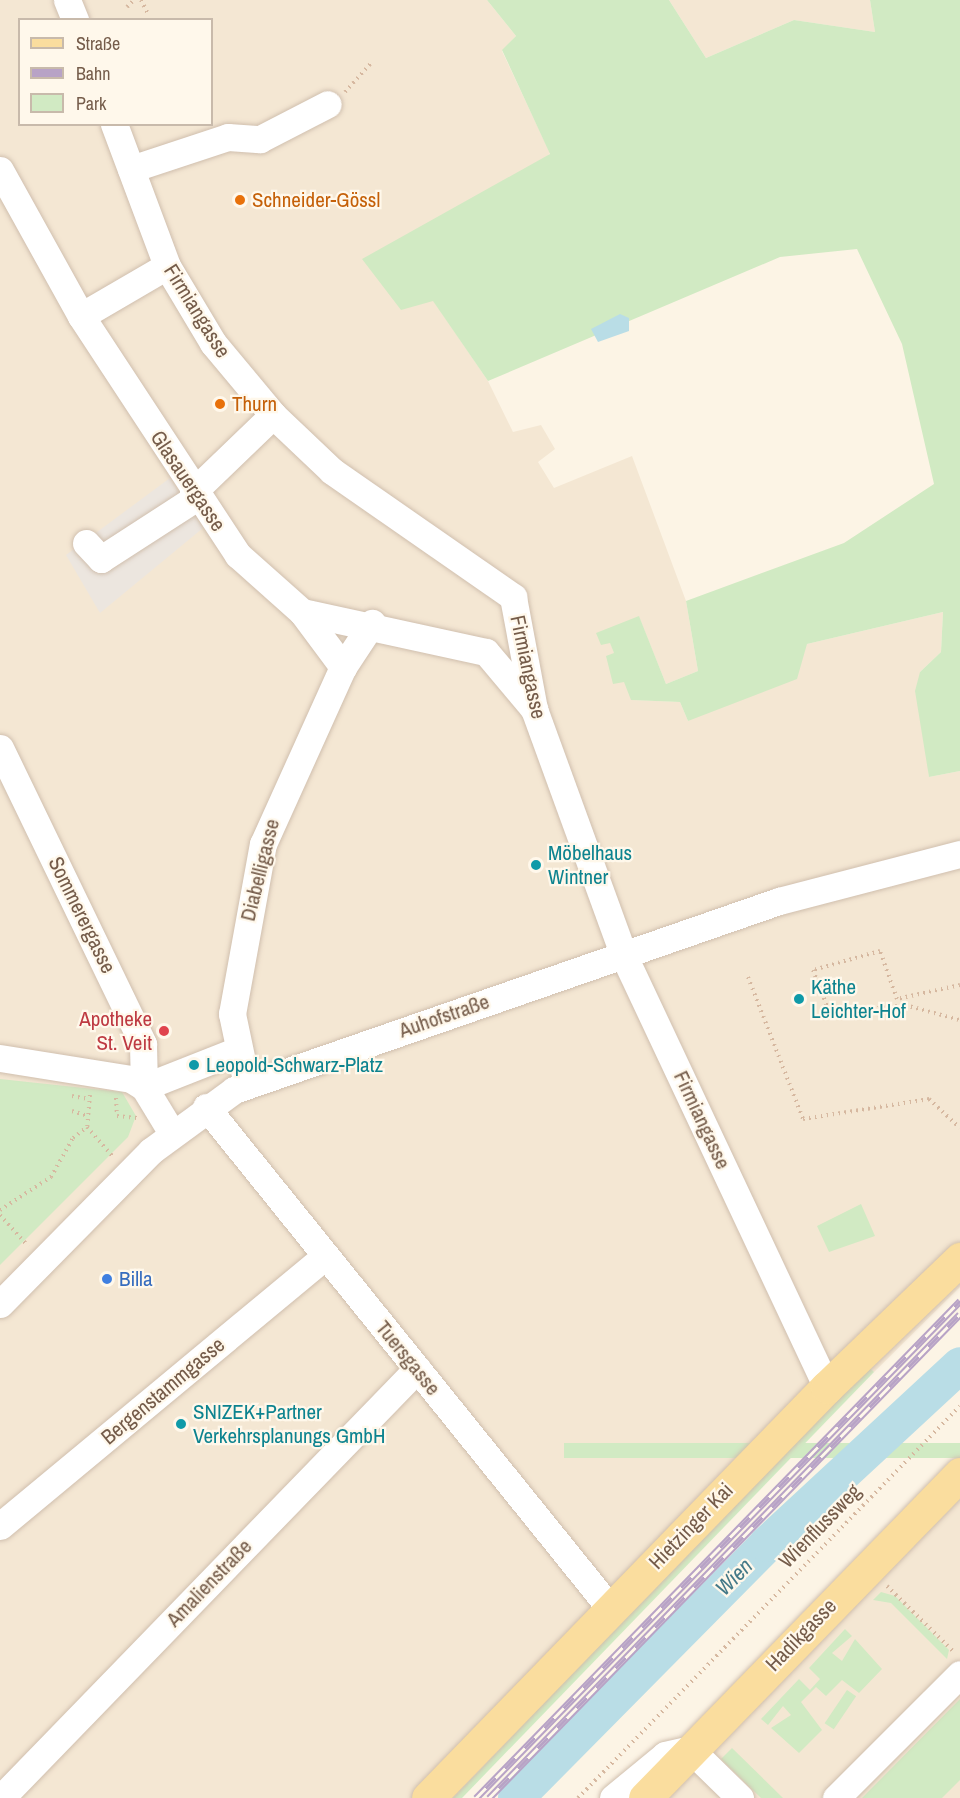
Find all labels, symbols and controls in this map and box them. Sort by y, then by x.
legend [18,18,213,126]
text: Straße [76,31,120,56]
text: Bahn [76,61,110,86]
text: Park [76,91,106,116]
place label: Schneider-Gössl [252,187,380,213]
marker: Schneider-Gössl [233,193,247,207]
street label: Firmiangasse [158,260,236,362]
place label: Thurn [232,391,277,417]
marker: Thurn [213,397,227,411]
street label: Glasauergasse [145,426,231,536]
street label: Firmiangasse [505,613,551,721]
street label: Diabelligasse [235,816,285,924]
place label: Möbelhaus Wintner [548,840,632,890]
street label: Sommerergasse [43,853,121,977]
marker: Möbelhaus Wintner [529,858,543,872]
place label: Käthe Leichter-Hof [811,974,906,1024]
street label: Auhofstraße [396,989,492,1043]
marker: Käthe Leichter-Hof [792,992,806,1006]
place label: Apotheke St. Veit [79,1006,152,1056]
marker: Apotheke St. Veit [157,1024,171,1038]
place label: Leopold-Schwarz-Platz [206,1052,383,1078]
marker: Leopold-Schwarz-Platz [187,1058,201,1072]
street label: Firmiangasse [668,1067,736,1173]
place label: Billa [119,1266,152,1292]
marker: Billa [100,1272,114,1286]
street label: Tuersgasse [370,1316,446,1400]
street label: Bergenstammgasse [96,1332,230,1450]
place label: SNIZEK+Partner Verkehrsplanungs GmbH [193,1399,385,1449]
marker: SNIZEK+Partner Verkehrsplanungs GmbH [174,1417,188,1431]
street label: Hietzinger Kai [644,1478,738,1574]
street label: Wienflussweg [774,1479,866,1573]
street label: Amalienstraße [161,1534,257,1632]
water label: Wien [710,1553,758,1601]
street label: Hadikgasse [760,1594,842,1676]

